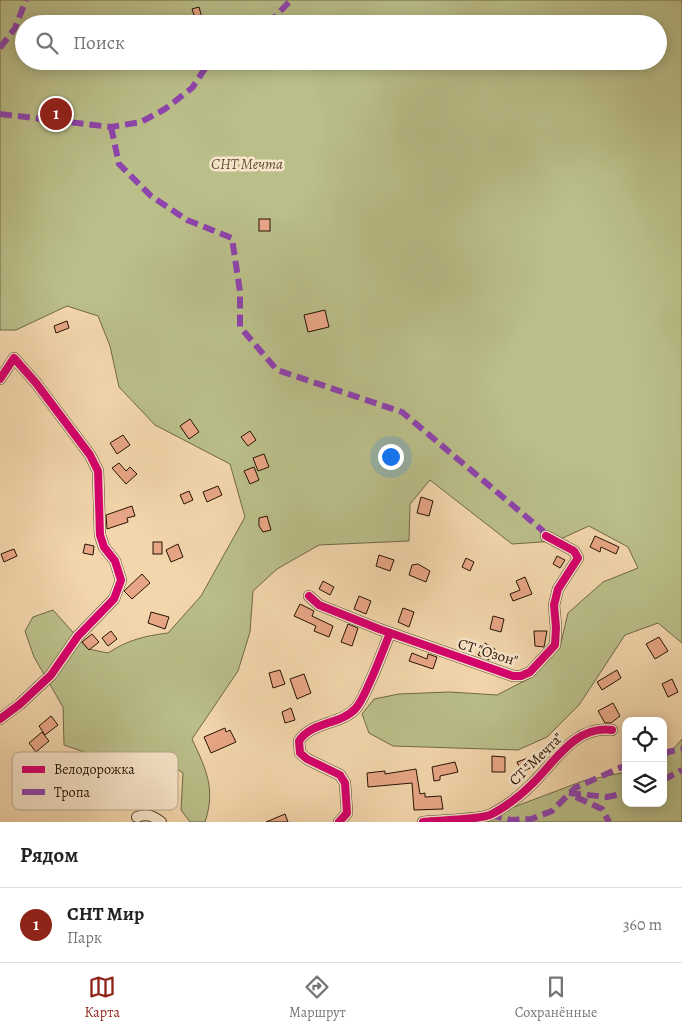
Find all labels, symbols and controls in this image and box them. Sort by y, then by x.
search box [15,15,667,70]
icon: search [33,29,61,57]
text: Поиск [73,30,125,56]
pin: 1 [40,95,72,133]
park label: СНТ Мечта [211,154,283,174]
your location [378,444,404,470]
street label: СТ "Озон" [456,633,520,671]
map controls [622,717,667,807]
button: locate [622,717,667,762]
street label: СТ "Мечта" [505,728,567,790]
legend [12,752,178,810]
text: Велодорожка [54,760,135,779]
button: layers [622,762,667,807]
text: Тропа [54,783,91,802]
text: Рядом [20,841,78,869]
text: СНТ Мир [67,901,144,927]
text: 1 [33,914,39,936]
text: 360 m [623,914,662,936]
text: Парк [67,927,102,949]
tab: Карта [85,973,120,1022]
tab: Маршрут [289,973,346,1022]
tab: Сохранённые [515,973,597,1022]

